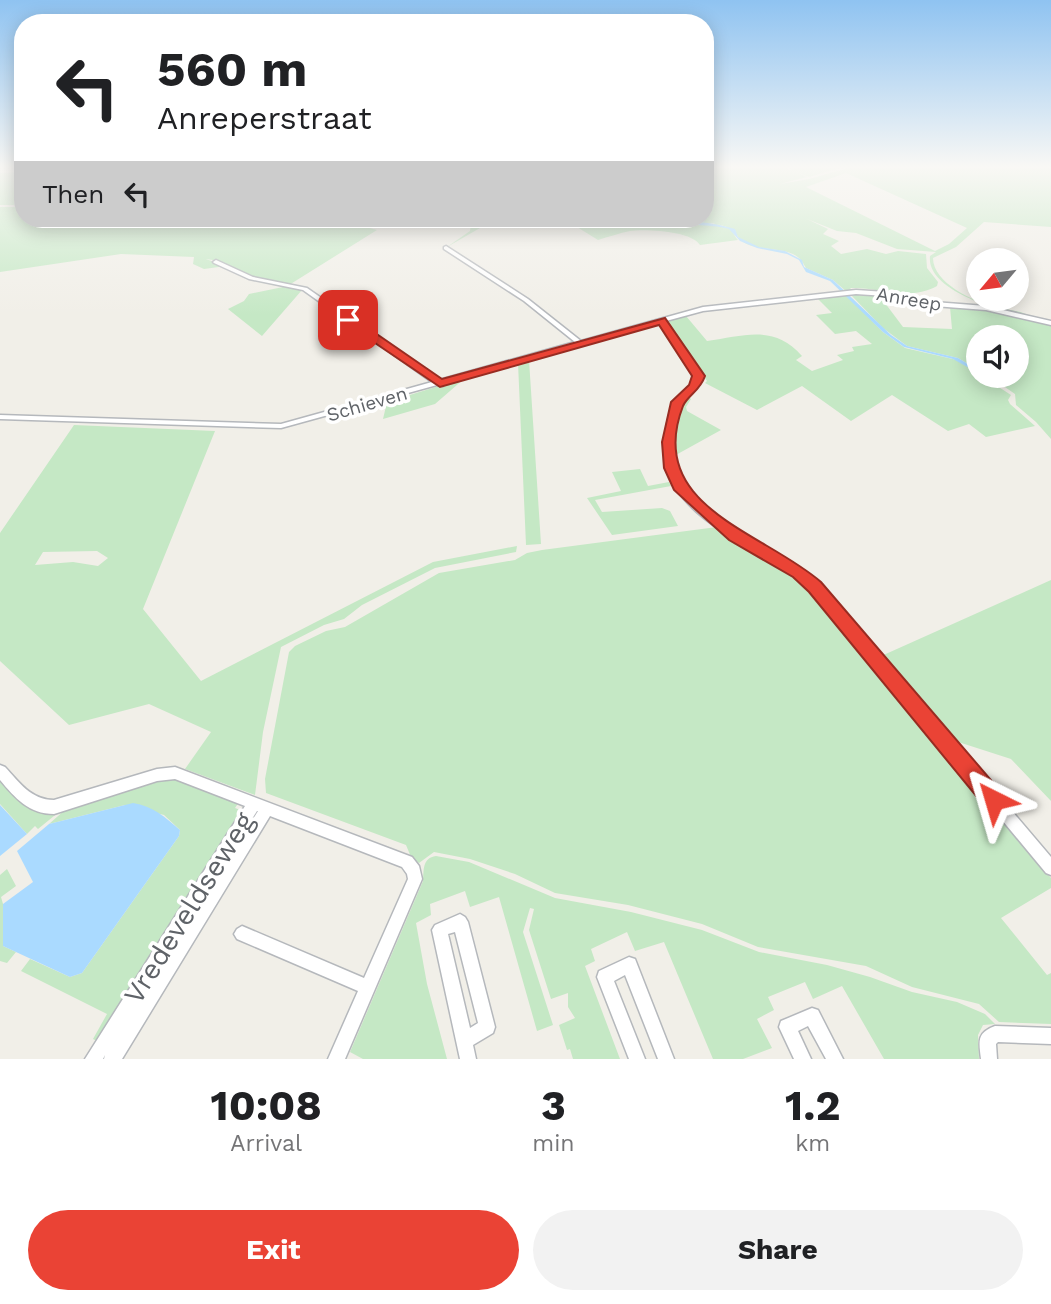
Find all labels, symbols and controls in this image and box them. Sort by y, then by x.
text: 560 m [157,40,307,98]
icon: left [42,42,133,133]
text: Anreperstraat [157,99,372,137]
icon: left [118,175,156,213]
text: Then [42,179,104,209]
north arrow [966,248,1029,312]
map controls [966,248,1029,388]
street label: Anreep [875,282,943,316]
pin [318,290,378,350]
icon: arrive [329,301,367,339]
button: sound [966,325,1029,388]
street label: Schieven [324,382,410,426]
position arrow [957,763,1031,837]
street label: Vredeveldseweg [117,806,261,1010]
text: 10:08 [211,1081,322,1130]
text: 3 [541,1081,566,1130]
text: 1.2 [785,1081,840,1130]
text: Arrival [230,1130,302,1157]
text: min [532,1130,575,1157]
text: km [795,1130,830,1157]
button: Exit [28,1210,519,1290]
button: Share [533,1210,1023,1290]

